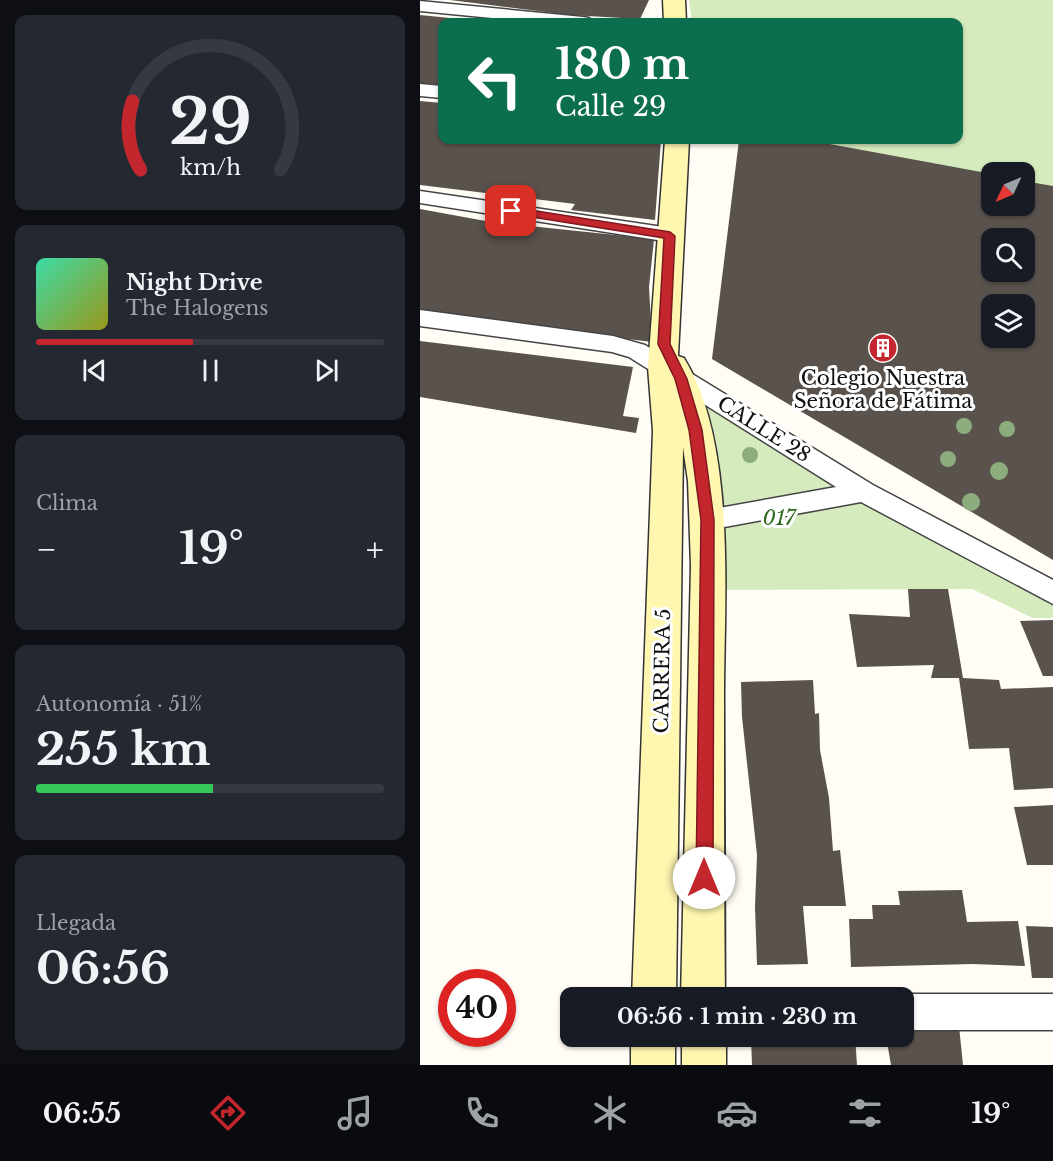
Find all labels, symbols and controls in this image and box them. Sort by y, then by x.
text: 180 m [555,38,689,90]
icon: left [456,42,534,120]
text: 29 [169,83,251,161]
text: Calle 29 [555,90,666,123]
text: km/h [180,154,241,181]
north arrow [981,162,1035,216]
map controls [981,162,1035,348]
pin [485,185,536,236]
icon: arrive [494,194,527,227]
button: search [981,228,1035,282]
text: Night Drive [126,269,263,296]
button: layers [981,294,1035,348]
text: The Halogens [126,296,268,320]
building icon: Colegio Nuestra Señora de Fátima [867,332,899,364]
icon: previous [78,354,111,387]
icon: pause [194,354,227,387]
icon: next [310,354,343,387]
place label: Colegio Nuestra Señora de Fátima [794,366,973,413]
street label: CALLE 28 [713,391,815,467]
text: Clima [36,491,98,515]
park label: 017 [762,506,797,530]
text: 19° [179,520,244,576]
text: − [36,529,57,570]
text: + [366,529,384,570]
street label: CARRERA 5 [649,608,675,734]
text: Autonomía · 51% [36,692,202,716]
text: 255 km [36,721,210,777]
position arrow [672,846,736,910]
text: Llegada [36,911,116,935]
text: 06:56 [36,940,170,996]
speed limit sign: 40 [438,969,516,1047]
text: 06:56 · 1 min · 230 m [617,1003,857,1030]
icon: directions [207,1092,249,1134]
icon: music [334,1092,376,1134]
icon: phone [461,1092,503,1134]
icon: climate [589,1092,631,1134]
icon: car [716,1092,758,1134]
icon: filters [844,1092,886,1134]
text: 06:55 [43,1097,121,1130]
text: 19° [971,1097,1010,1130]

